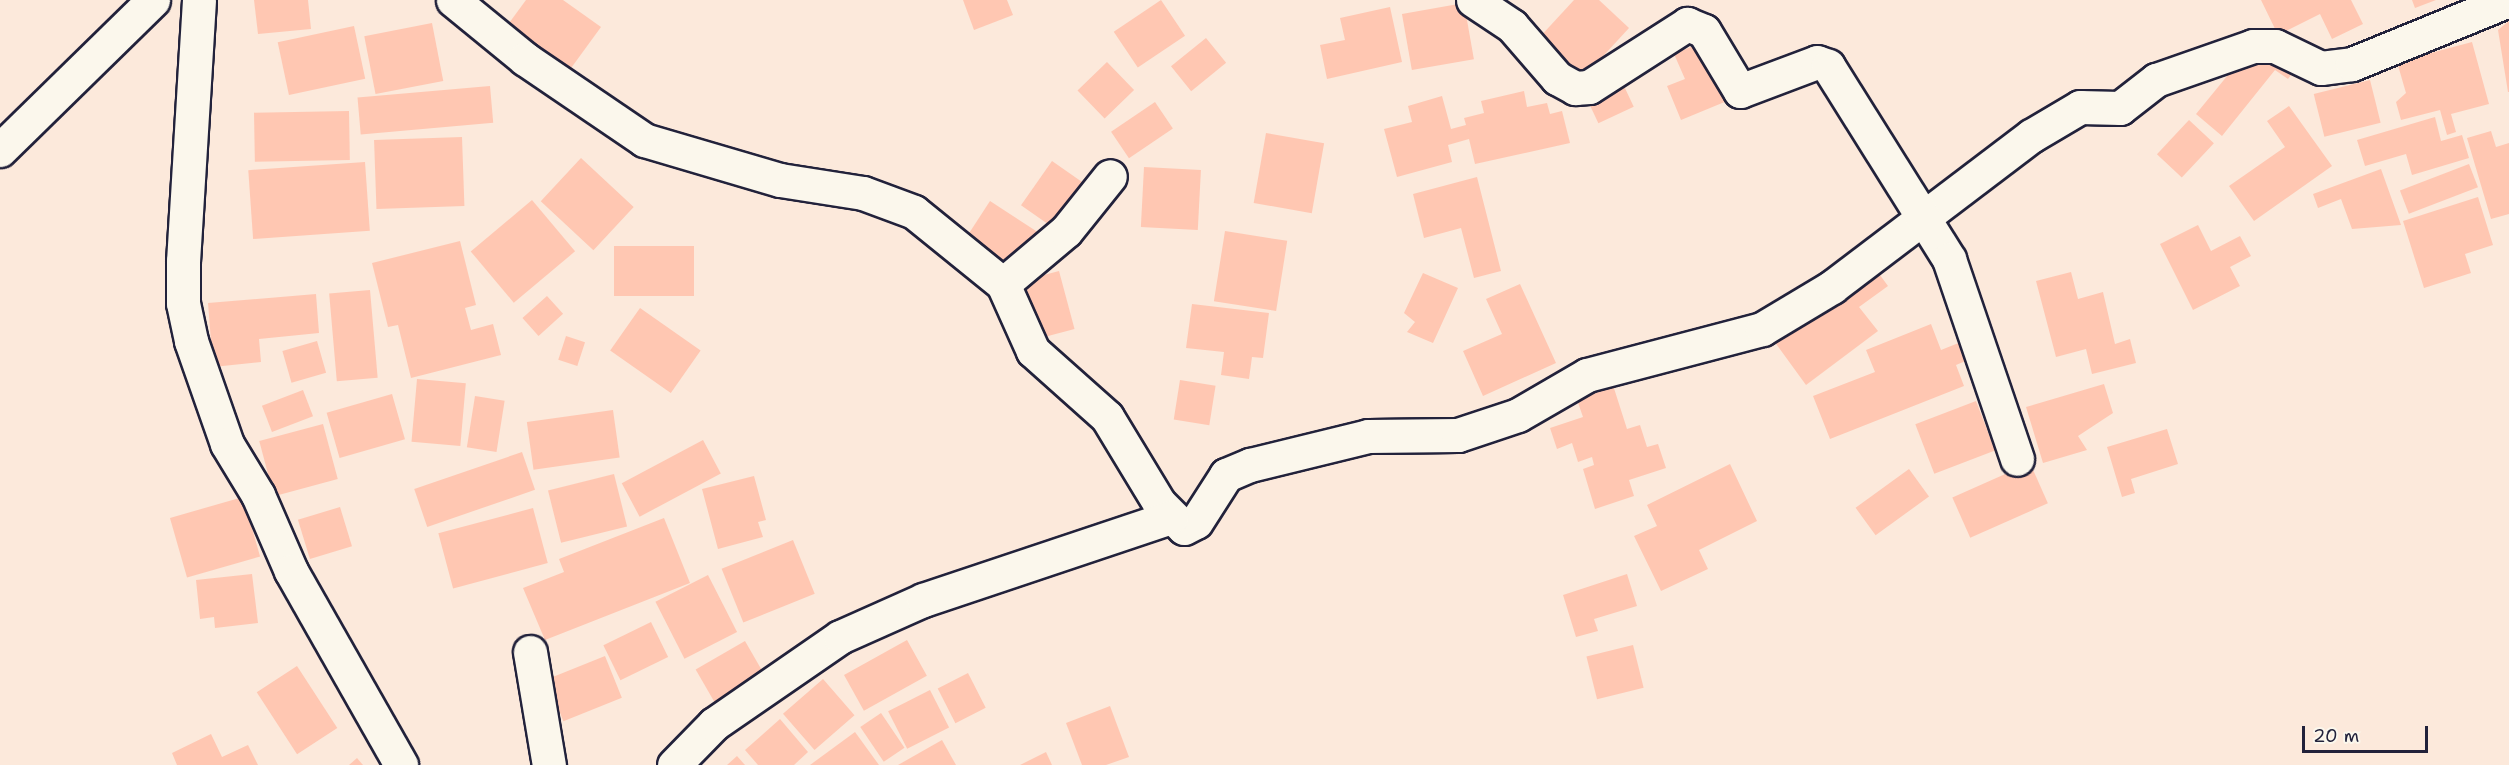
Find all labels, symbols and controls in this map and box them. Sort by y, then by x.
scale bar [2305,714,2431,752]
text: 20 m [2313,724,2359,748]

